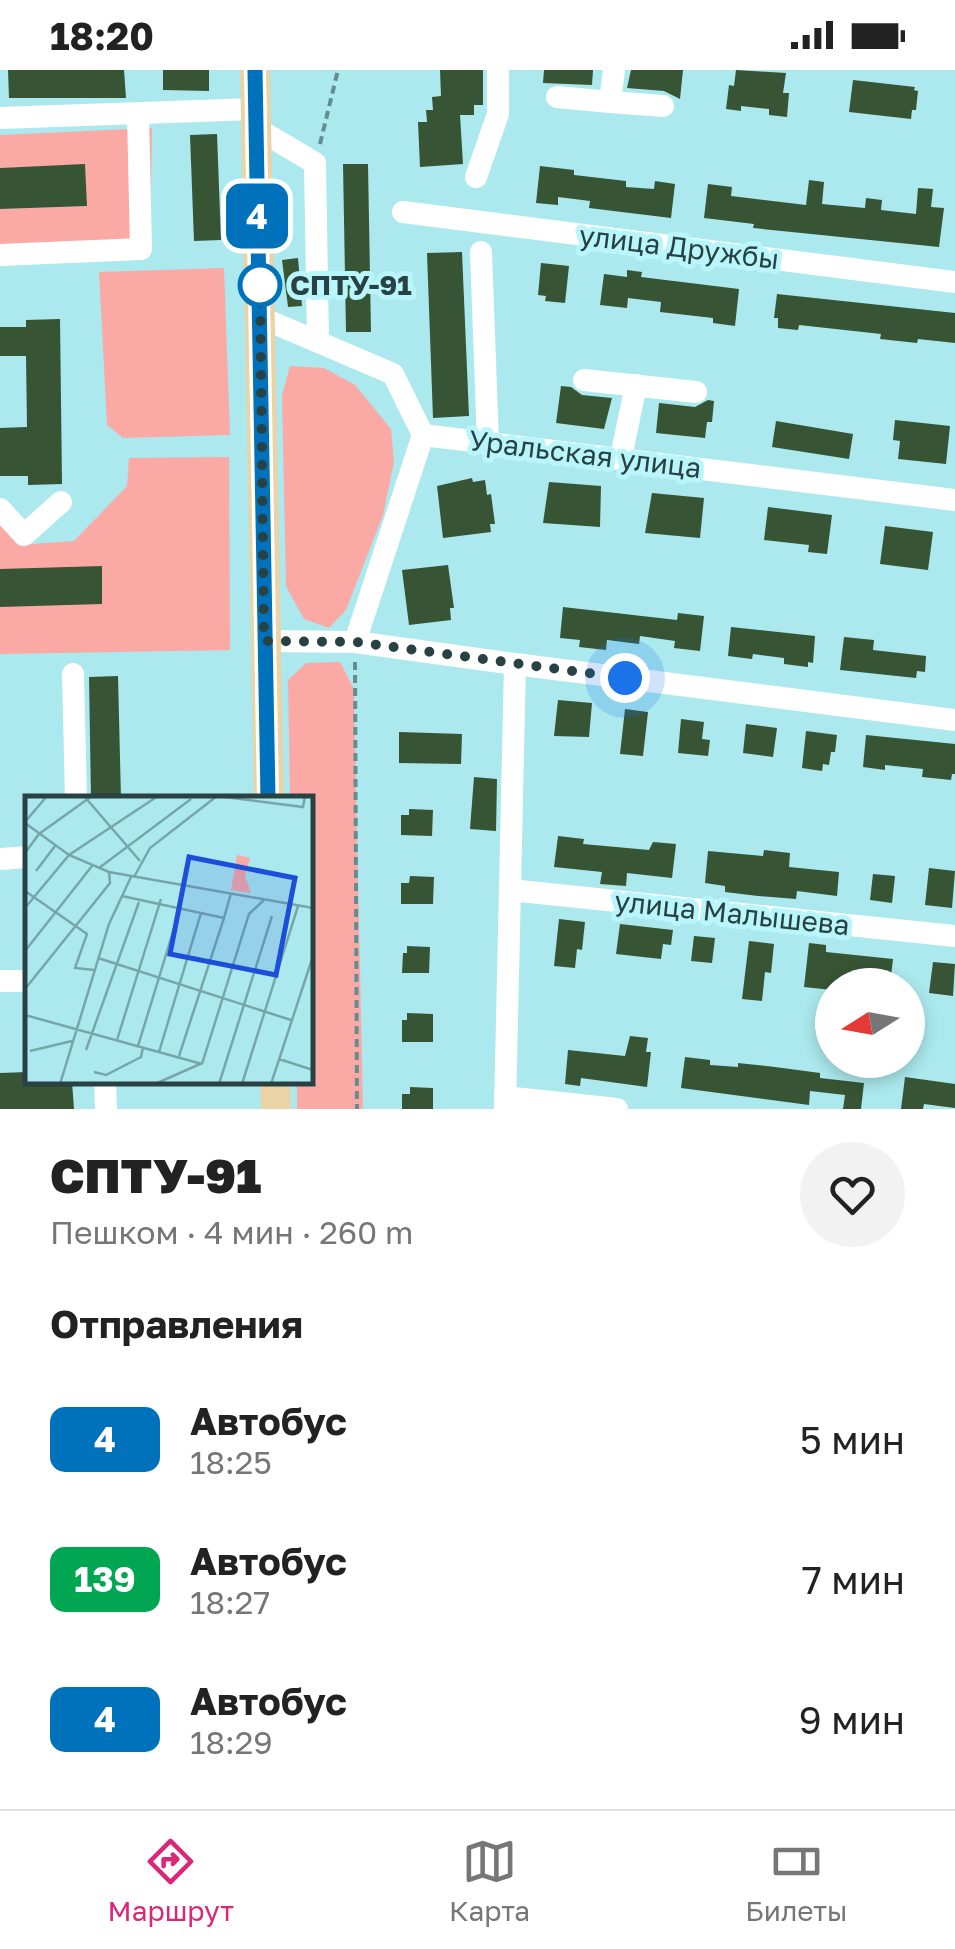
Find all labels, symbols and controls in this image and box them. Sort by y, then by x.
text: 18:20 [50,13,154,58]
line badge: 4 [224,184,290,248]
text: 4 [246,195,268,237]
street label: улица Дружбы [577,218,781,275]
marker: СПТУ-91 [239,264,281,306]
place label: СПТУ-91 [290,268,412,301]
street label: Уральская улица [467,423,703,484]
your location [600,653,650,703]
inset map [25,796,312,1084]
street label: улица Малышева [613,884,851,941]
north arrow [815,968,925,1078]
map controls [815,968,925,1078]
button: heart [800,1142,905,1247]
text: СПТУ-91 [50,1146,261,1204]
text: Пешком · 4 мин · 260 m [50,1213,413,1251]
text: Отправления [50,1301,303,1346]
text: Автобус [190,1398,347,1443]
text: 5 мин [800,1417,905,1462]
text: 4 [94,1418,116,1460]
text: 18:25 [190,1443,272,1481]
text: Автобус [190,1538,347,1583]
text: 7 мин [802,1557,905,1602]
text: 139 [74,1558,136,1600]
text: 18:27 [190,1583,270,1621]
text: Автобус [190,1678,347,1723]
text: 9 мин [799,1697,905,1742]
text: 4 [94,1698,116,1740]
text: 18:29 [190,1723,273,1761]
tab: Маршрут [108,1834,234,1927]
tab: Карта [449,1834,530,1927]
tab: Билеты [745,1834,847,1927]

